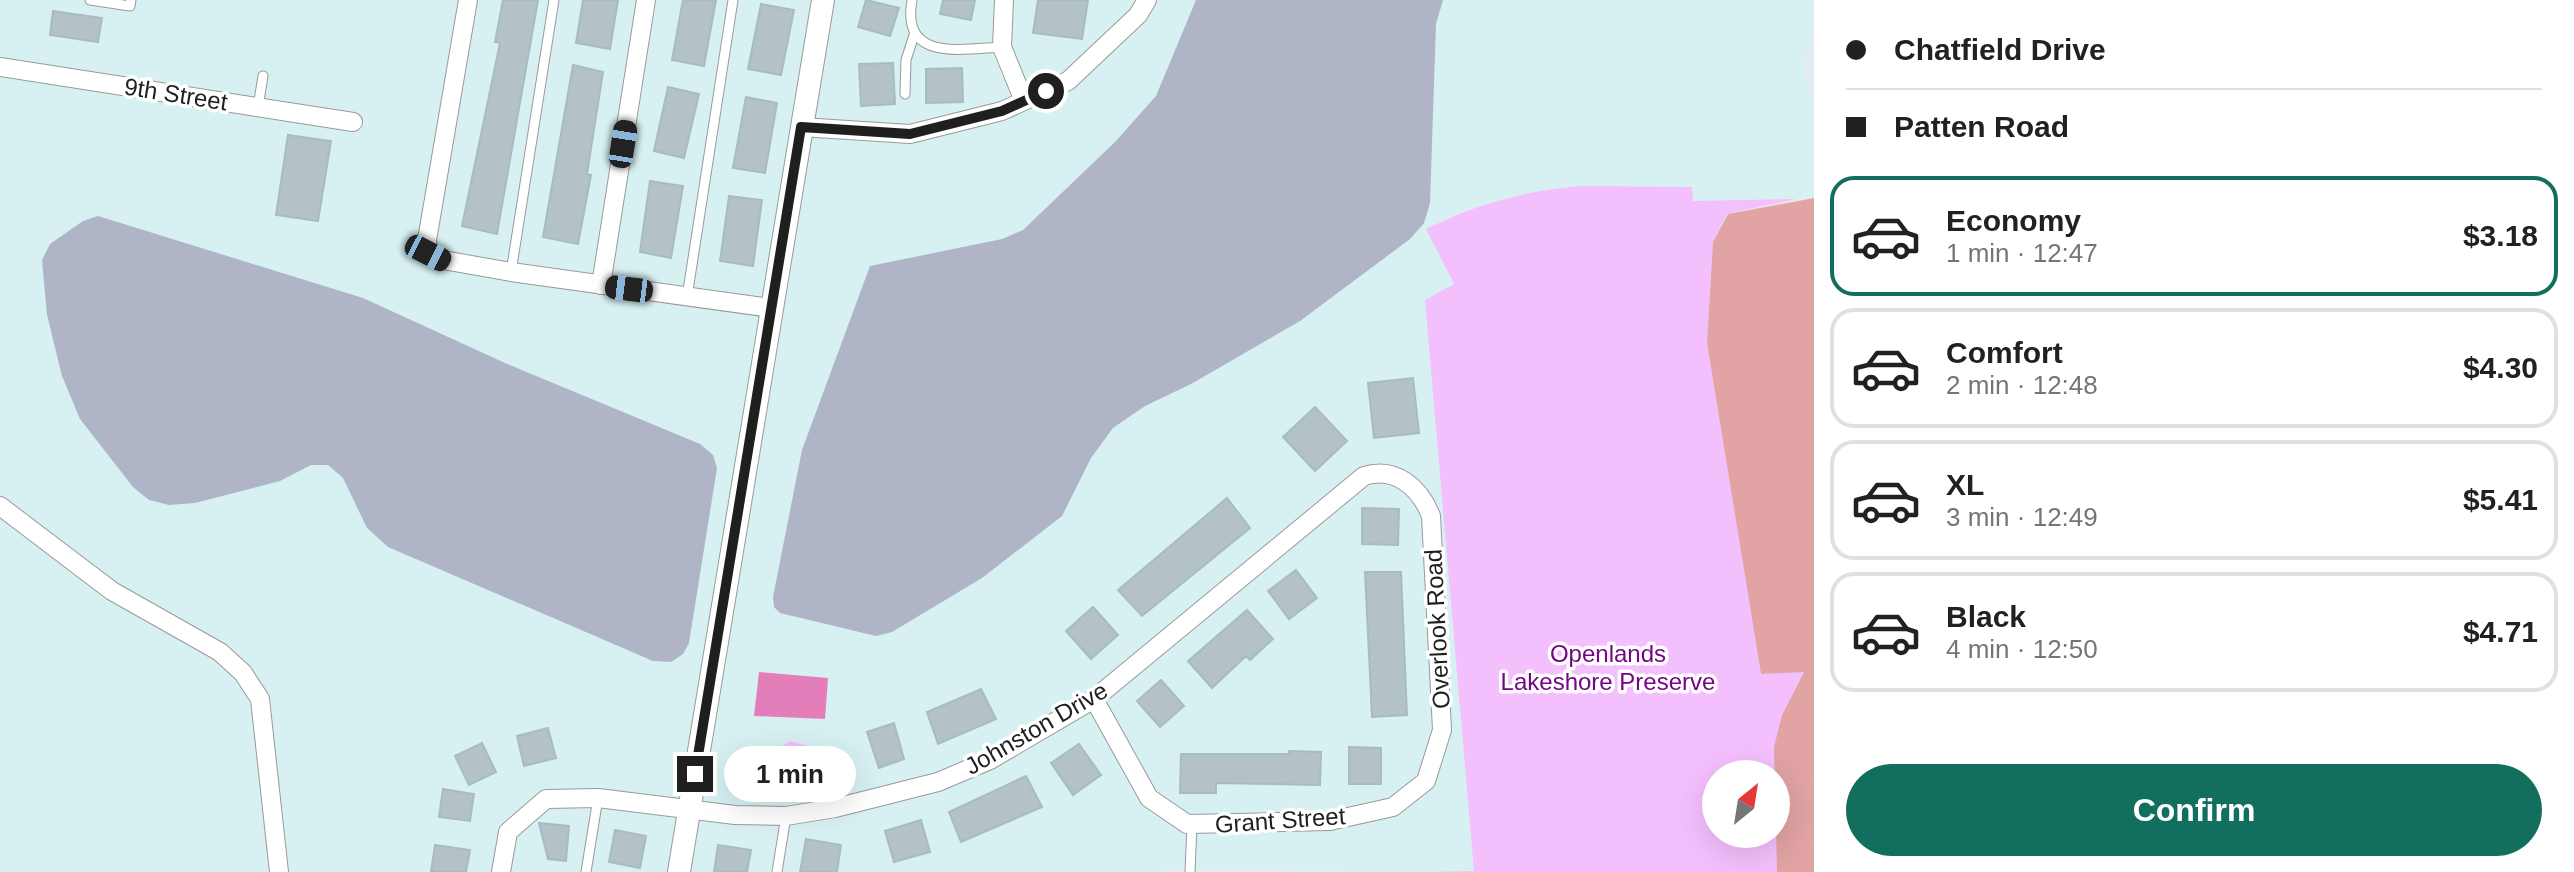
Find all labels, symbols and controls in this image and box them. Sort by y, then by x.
text: Chatfield Drive [1894,33,2106,66]
street label: 9th Street [122,73,230,116]
route start [1028,73,1064,109]
text: Patten Road [1894,110,2069,143]
car [607,118,639,170]
icon: car [1850,200,1922,272]
text: Economy [1946,204,2081,237]
text: $3.18 [2463,219,2538,252]
car [401,231,455,275]
text: 1 min · 12:47 [1946,238,2098,268]
car [604,274,654,304]
icon: car [1850,332,1922,404]
text: Comfort [1946,336,2063,369]
text: $4.30 [2463,351,2538,384]
text: 2 min · 12:48 [1946,370,2098,400]
icon: car [1850,464,1922,536]
text: XL [1946,468,1984,501]
text: $5.41 [2463,483,2538,516]
text: 3 min · 12:49 [1946,502,2098,532]
street label: Overlook Road [1419,548,1455,710]
icon: car [1850,596,1922,668]
text: Black [1946,600,2026,633]
text: $4.71 [2463,615,2538,648]
text: 4 min · 12:50 [1946,634,2098,664]
park label: Openlands Lakeshore Preserve [1501,640,1715,695]
street label: Johnston Drive [960,676,1112,780]
callout: 1 min [723,746,855,802]
route end [677,756,713,792]
text: 1 min [756,759,824,789]
north arrow [1702,760,1790,848]
map controls [1702,760,1790,848]
button: Confirm [1846,764,2542,856]
street label: Grant Street [1214,802,1346,838]

